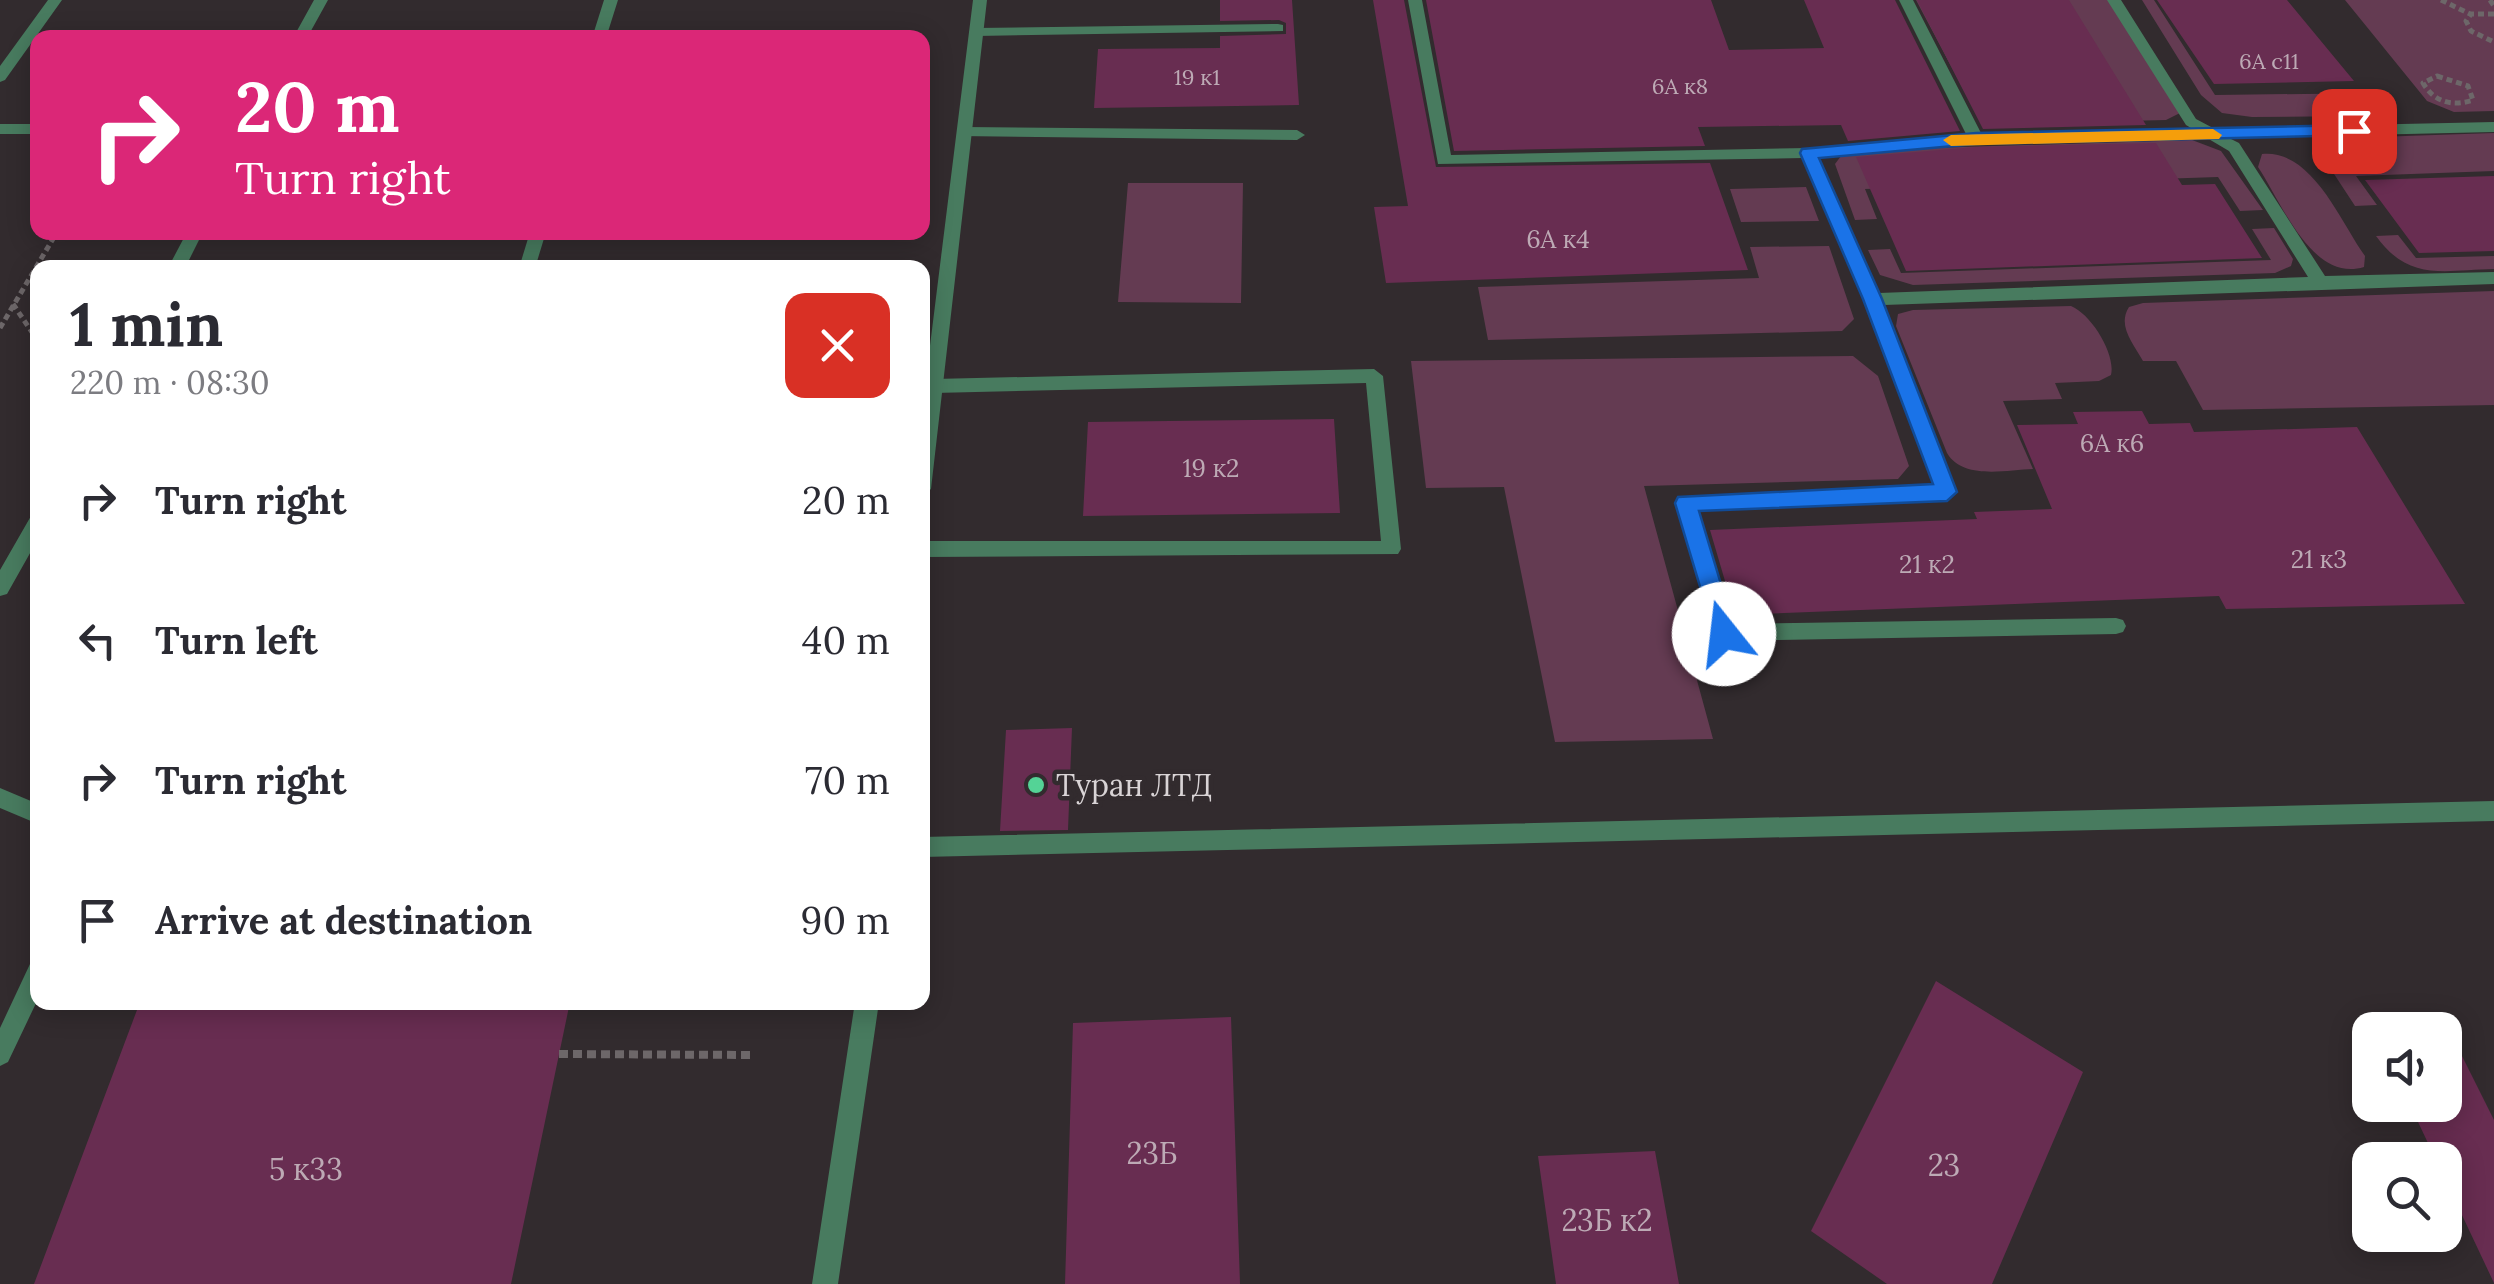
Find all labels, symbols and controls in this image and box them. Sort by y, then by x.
house number: 6А с11 [2239,47,2299,75]
text: 20 m [235,62,400,151]
house number: 19 к1 [1174,63,1220,91]
icon: right [70,70,200,200]
house number: 6А к8 [1652,72,1708,100]
pin [2312,89,2397,174]
icon: arrive [2327,104,2382,159]
text: Turn right [235,149,451,206]
house number: 6А к4 [1526,223,1590,255]
text: 1 min [70,286,223,362]
button: close [785,293,890,398]
text: 220 m · 08:30 [70,362,270,403]
house number: 6А к6 [2080,427,2144,459]
house number: 19 к2 [1183,452,1239,484]
icon: right [70,473,125,528]
text: Turn right [155,476,346,524]
text: 20 m [802,476,890,524]
house number: 21 к3 [2291,543,2347,575]
house number: 21 к2 [1899,548,1955,580]
position arrow [1672,582,1776,686]
icon: left [70,613,125,668]
text: Turn left [155,616,318,664]
text: 40 m [802,616,890,664]
icon: right [70,753,125,808]
text: Turn right [155,756,346,804]
text: 70 m [805,756,890,804]
place label: Туран ЛТД [1056,766,1212,805]
marker: Туран ЛТД [1025,774,1047,796]
icon: arrive [70,893,125,948]
text: Arrive at destination [155,896,532,944]
text: 90 m [800,896,890,944]
map controls [2352,1012,2462,1252]
button: sound [2352,1012,2462,1122]
house number: 23Б [1126,1134,1178,1172]
button: search [2352,1142,2462,1252]
house number: 23 [1928,1146,1960,1184]
house number: 5 к33 [269,1150,343,1188]
house number: 23Б к2 [1561,1201,1653,1239]

